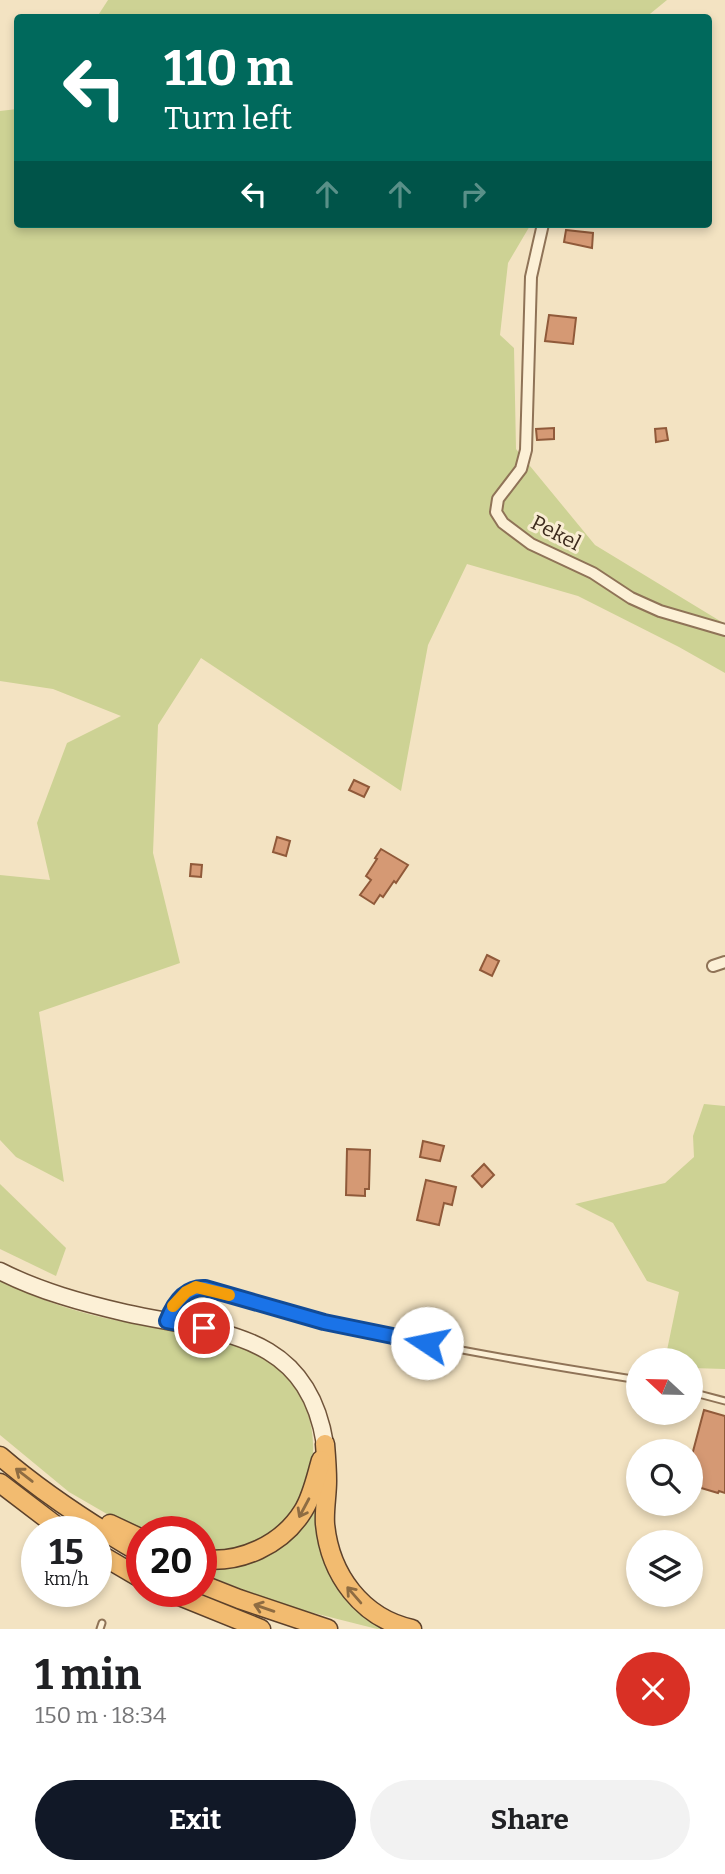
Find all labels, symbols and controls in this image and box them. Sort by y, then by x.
text: 110 m [164,39,293,98]
icon: left [49,42,140,133]
text: Turn left [164,99,292,137]
icon: left [235,175,273,213]
icon: ahead [308,175,346,213]
icon: ahead [381,175,419,213]
icon: right [454,175,492,213]
street label: Pekel [527,510,585,556]
pin [174,1298,234,1358]
position arrow [390,1306,464,1380]
icon: arrive [185,1309,223,1347]
north arrow [626,1348,704,1424]
map controls [626,1348,703,1607]
button: search [626,1439,703,1516]
one-way arrow [15,1468,33,1483]
one-way arrow [296,1497,310,1517]
speed limit sign: 20 [126,1516,217,1607]
button: layers [626,1530,703,1607]
text: 15 [49,1531,84,1573]
text: km/h [44,1568,89,1590]
one-way arrow [346,1586,362,1604]
one-way arrow [254,1601,276,1613]
text: 1 min [35,1650,141,1700]
button: close [616,1652,690,1726]
text: 150 m · 18:34 [35,1701,167,1729]
button: Exit [35,1780,356,1860]
button: Share [370,1780,690,1860]

